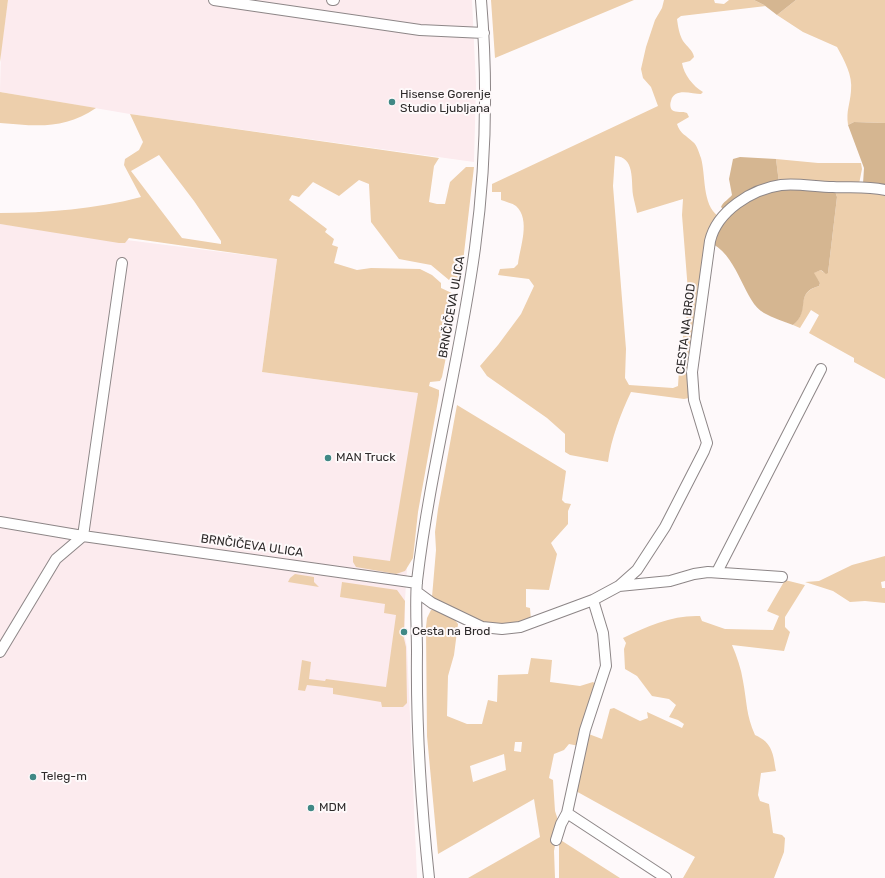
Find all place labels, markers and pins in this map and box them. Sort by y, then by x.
place label: Hisense Gorenje Studio Ljubljana [400,88,491,116]
marker: Hisense Gorenje Studio Ljubljana [387,97,397,107]
place label: MAN Truck [336,451,395,465]
marker: MAN Truck [323,453,333,463]
place label: Cesta na Brod [412,625,490,639]
marker: Cesta na Brod [399,627,409,637]
place label: Teleg-m [41,770,87,784]
marker: Teleg-m [28,772,38,782]
place label: MDM [319,801,346,815]
marker: MDM [306,803,316,813]

